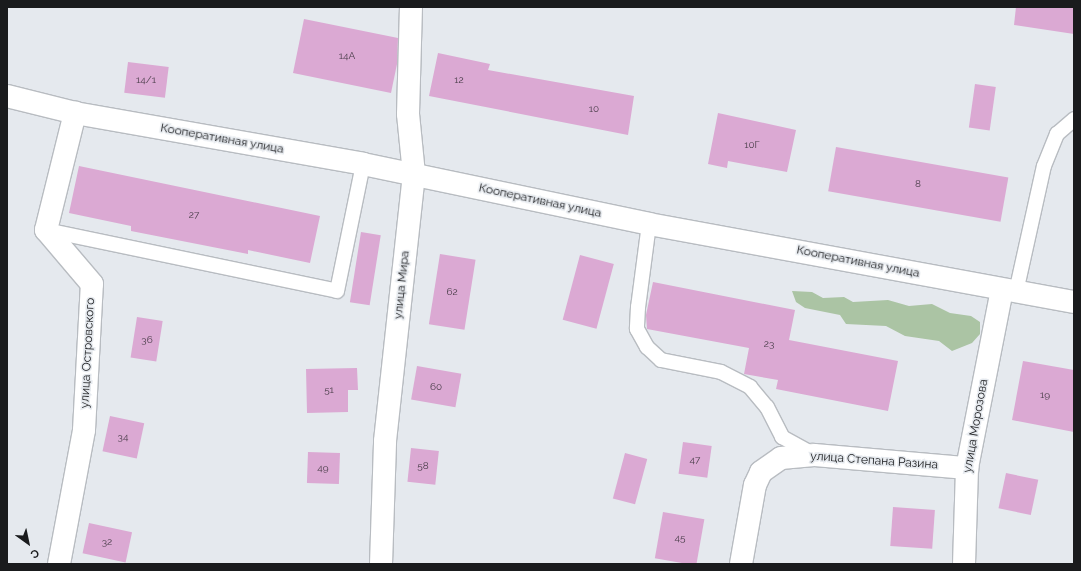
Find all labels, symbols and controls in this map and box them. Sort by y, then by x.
house number: 14А [339,50,355,62]
house number: 14/1 [136,74,156,86]
house number: 12 [454,74,464,86]
house number: 10 [589,103,599,115]
street label: Кооперативная улица [159,121,285,157]
house number: 10Г [744,139,760,151]
house number: 8 [915,178,921,190]
street label: Кооперативная улица [477,181,603,221]
house number: 27 [189,209,199,221]
street label: Кооперативная улица [795,243,921,281]
street label: улица Мира [391,250,413,320]
house number: 62 [446,286,458,298]
street label: улица Островского [78,297,98,409]
house number: 36 [141,334,153,346]
house number: 23 [764,338,774,350]
street label: улица Морозова [961,378,991,474]
house number: 60 [430,381,442,393]
house number: 51 [324,384,334,396]
house number: 19 [1040,389,1050,401]
house number: 34 [118,431,128,443]
street label: улица Степана Разина [810,449,938,473]
house number: 47 [690,454,700,466]
house number: 58 [417,460,429,472]
house number: 49 [317,462,329,474]
north arrow [8,523,48,563]
house number: 45 [675,532,685,544]
house number: 32 [102,536,112,548]
text: С [28,546,42,561]

